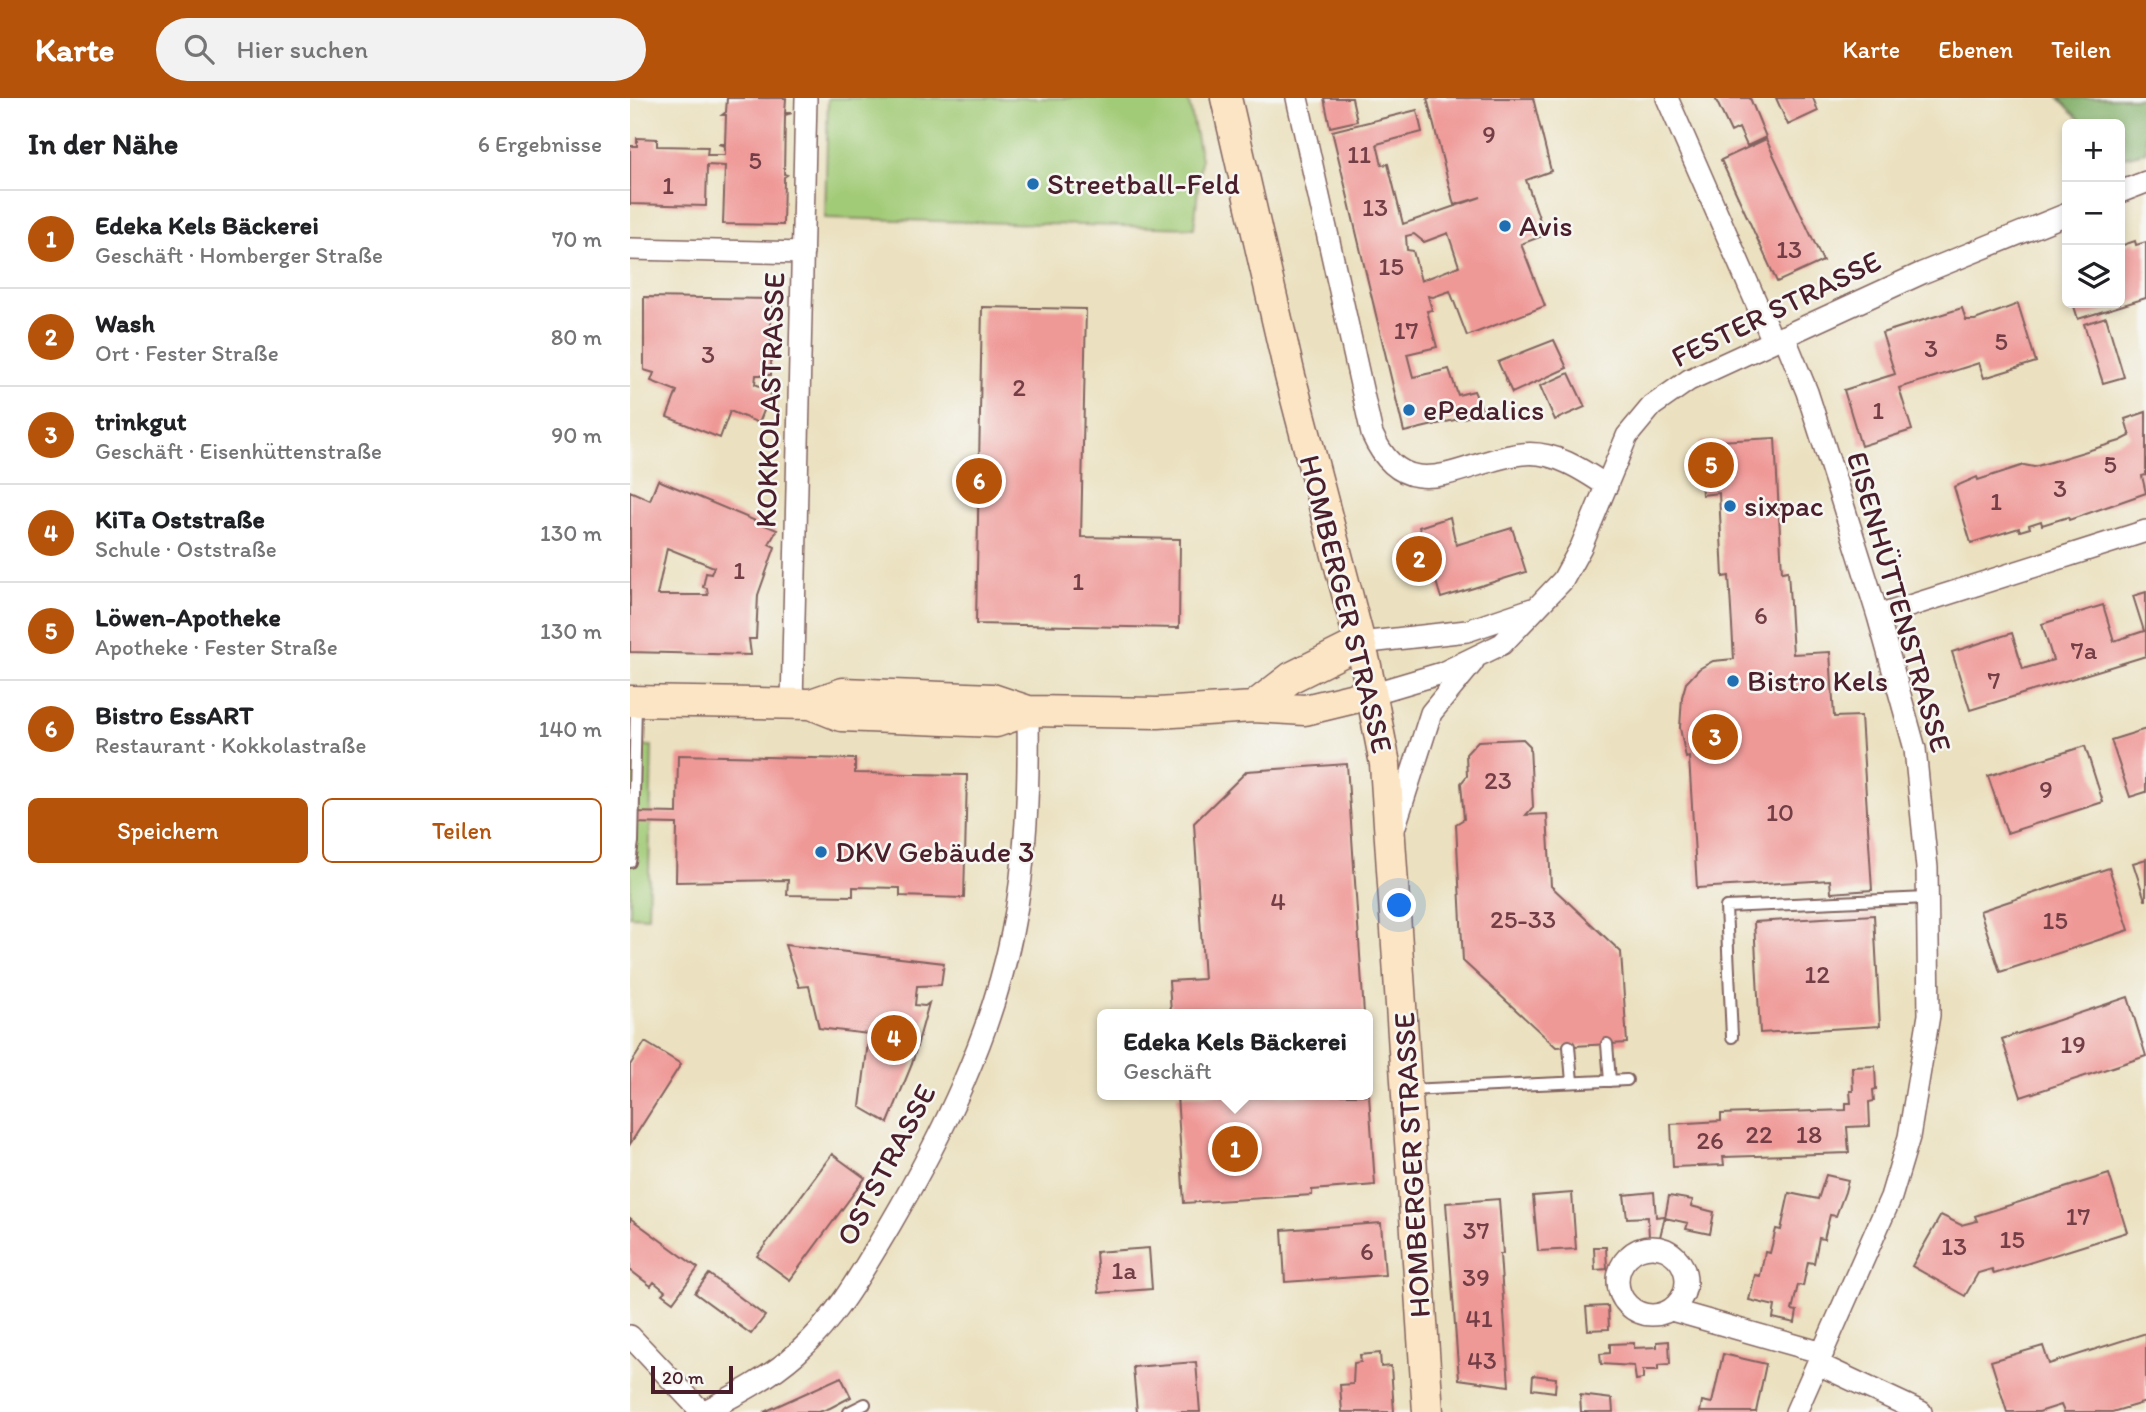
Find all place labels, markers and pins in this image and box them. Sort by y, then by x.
place label: Streetball-Feld [1047,165,1240,202]
marker: Streetball-Feld [1025,176,1041,192]
place label: Avis [1519,207,1573,244]
marker: Avis [1497,218,1513,234]
place label: ePedalics [1423,391,1544,428]
marker: ePedalics [1401,402,1417,418]
pin: 5 [1688,439,1734,491]
pin: 6 [956,455,1002,507]
place label: sixpac [1744,487,1824,524]
marker: sixpac [1722,498,1738,514]
pin: 2 [1396,533,1442,585]
place label: Bistro Kels [1747,662,1888,699]
marker: Bistro Kels [1725,673,1741,689]
pin: 3 [1692,711,1738,763]
place label: DKV Gebäude 3 [835,833,1034,870]
marker: DKV Gebäude 3 [813,844,829,860]
pin: 4 [871,1012,917,1064]
pin: 1 [1212,1123,1258,1175]

